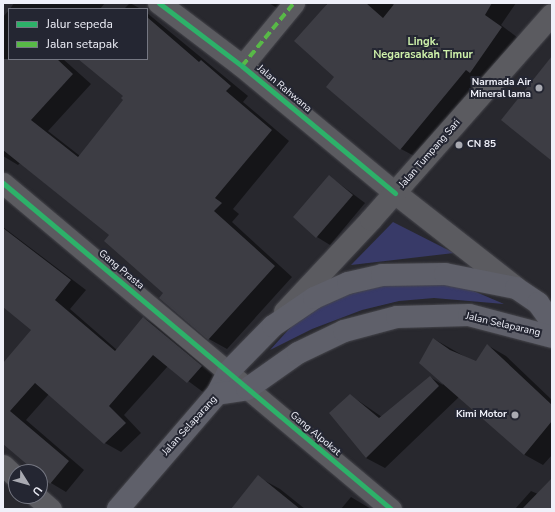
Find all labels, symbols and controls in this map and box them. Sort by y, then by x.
legend [8,8,148,60]
text: Jalur sepeda [46,16,113,32]
text: Jalan setapak [46,36,118,52]
district label: Lingk. Negarasakah Timur [373,36,473,62]
street label: Jalan Rahwana [254,63,314,115]
place label: Narmada Air Mineral lama [470,76,531,100]
marker: Narmada Air Mineral lama [534,83,544,93]
street label: Jalan Tumpang Sari [397,117,463,191]
place label: CN 85 [467,139,496,151]
marker: CN 85 [454,140,464,150]
street label: Gang Prasta [96,248,146,292]
street label: Jalan Selaparang [464,311,542,339]
street label: Jalan Selaparang [160,394,220,458]
street label: Gang Alpokat [287,409,343,459]
place label: Kimi Motor [456,409,507,421]
marker: Kimi Motor [510,410,520,420]
north arrow [8,464,48,504]
text: U [29,483,46,499]

